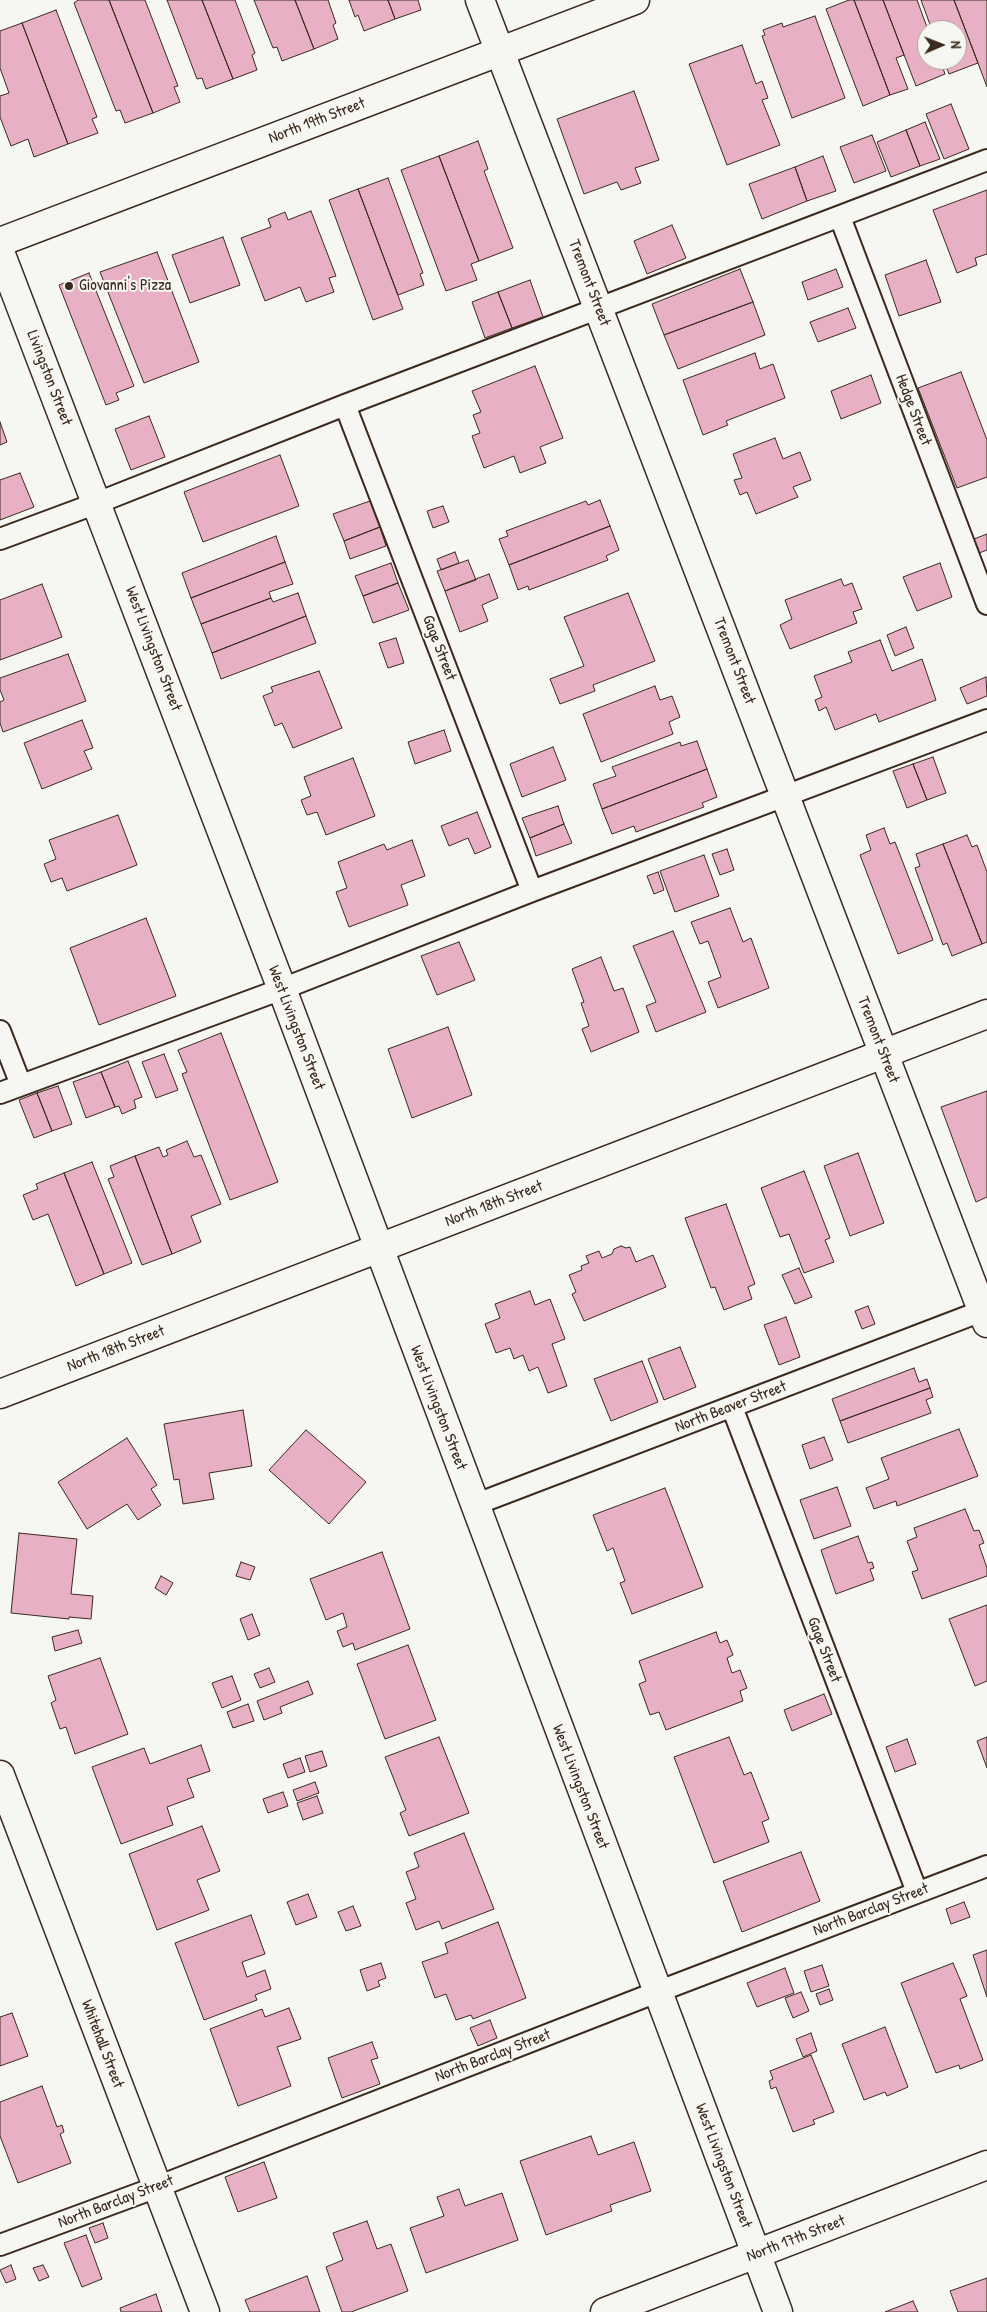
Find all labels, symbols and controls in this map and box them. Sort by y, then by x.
north arrow [917,20,967,70]
text: N [947,41,966,49]
street label: North 19th Street [266,94,368,148]
street label: Tremont Street [564,237,614,329]
place label: Giovanni's Pizza [79,276,171,296]
marker: Giovanni's Pizza [63,280,75,292]
street label: Livingston Street [22,328,76,428]
street label: Hedge Street [891,372,935,448]
street label: West Livingston Street [120,584,186,714]
street label: Gage Street [418,613,460,683]
street label: Tremont Street [709,615,759,707]
street label: West Livingston Street [263,963,329,1093]
street label: Tremont Street [853,994,903,1086]
street label: North 18th Street [443,1177,545,1231]
street label: North 18th Street [65,1322,167,1376]
street label: West Livingston Street [405,1343,471,1473]
street label: North Beaver Street [673,1377,789,1437]
street label: Gage Street [803,1615,845,1685]
street label: West Livingston Street [547,1722,613,1852]
street label: North Barclay Street [811,1879,931,1941]
street label: Whitehall Street [76,1997,128,2091]
street label: North Barclay Street [433,2025,553,2087]
street label: West Livingston Street [690,2101,756,2231]
street label: North Barclay Street [56,2171,176,2233]
street label: North 17th Street [744,2211,848,2267]

